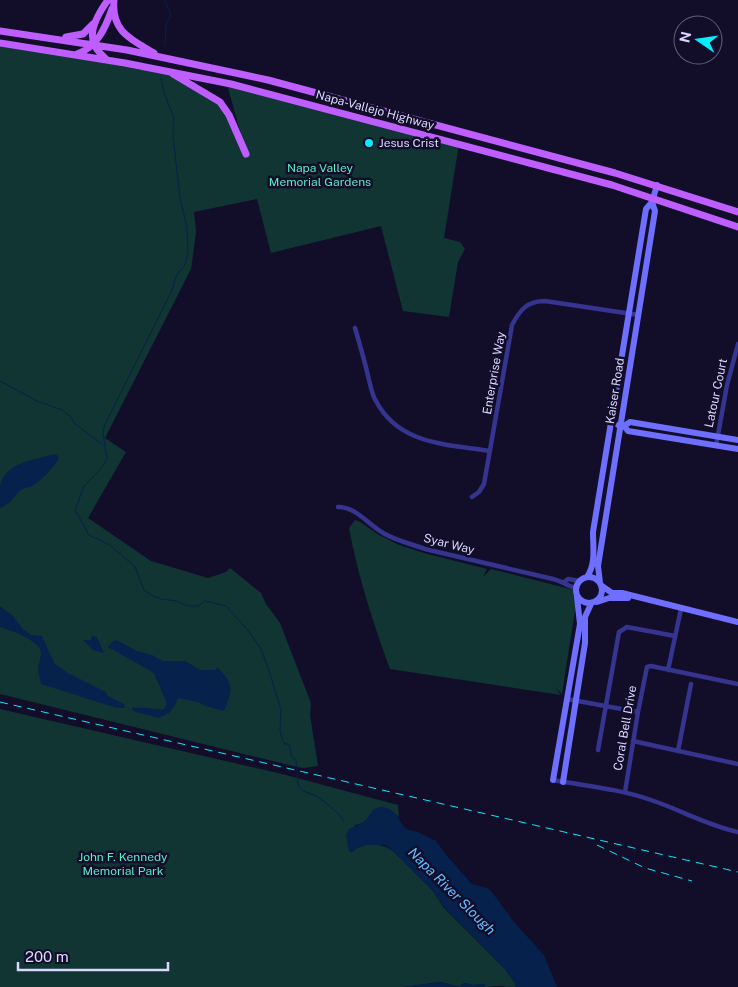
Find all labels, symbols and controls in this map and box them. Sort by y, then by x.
north arrow [673,15,723,65]
text: N [676,30,694,44]
street label: Napa-Vallejo Highway [314,87,436,133]
place label: Jesus Crist [379,136,439,150]
marker: Jesus Crist [363,137,375,149]
park label: Napa Valley Memorial Gardens [269,161,371,189]
street label: Enterprise Way [480,330,508,416]
street label: Kaiser Road [603,357,627,425]
street label: Latour Court [702,357,730,429]
street label: Syar Way [422,531,477,557]
street label: Coral Bell Drive [611,684,639,772]
water label: Napa River Slough [405,844,499,938]
park label: John F. Kennedy Memorial Park [78,850,168,878]
scale bar [18,940,168,972]
text: 200 m [25,948,69,965]

